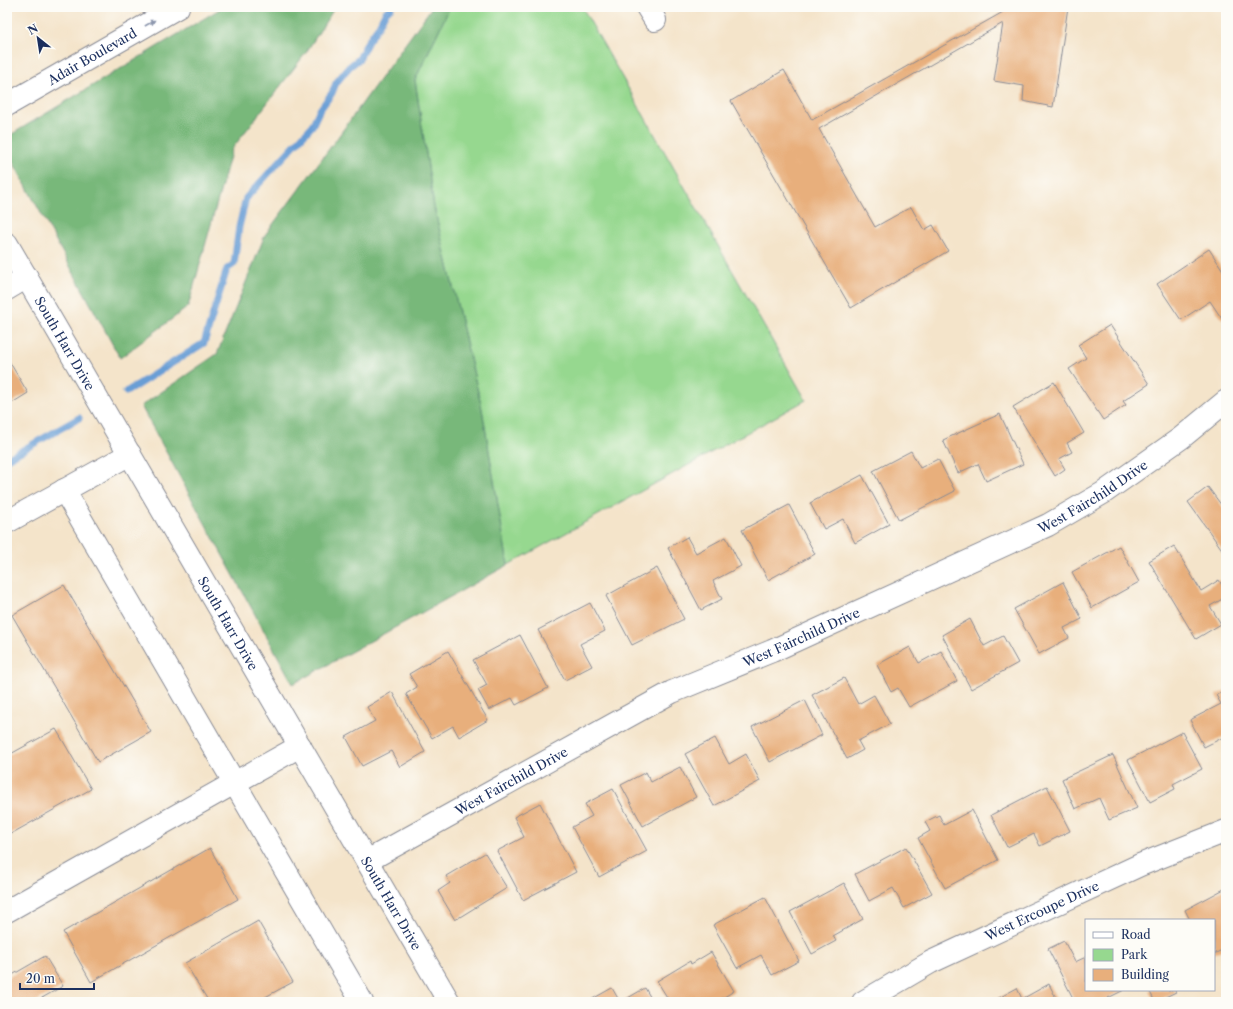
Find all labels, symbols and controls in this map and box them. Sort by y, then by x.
north arrow [18,18,58,58]
one-way arrow [144,19,156,26]
text: N [25,21,41,38]
street label: Adair Boulevard [44,25,139,88]
street label: South Harr Drive [31,294,99,393]
street label: West Fairchild Drive [1034,456,1150,537]
street label: South Harr Drive [195,573,262,673]
street label: West Fairchild Drive [739,604,862,671]
street label: West Fairchild Drive [451,743,570,819]
street label: South Harr Drive [358,853,425,953]
street label: West Ercoupe Drive [981,877,1101,944]
legend [1085,919,1215,991]
text: Road [1121,927,1151,942]
text: Park [1121,947,1148,962]
scale bar [20,965,94,991]
text: Building [1121,967,1169,982]
text: 20 m [26,971,55,986]

